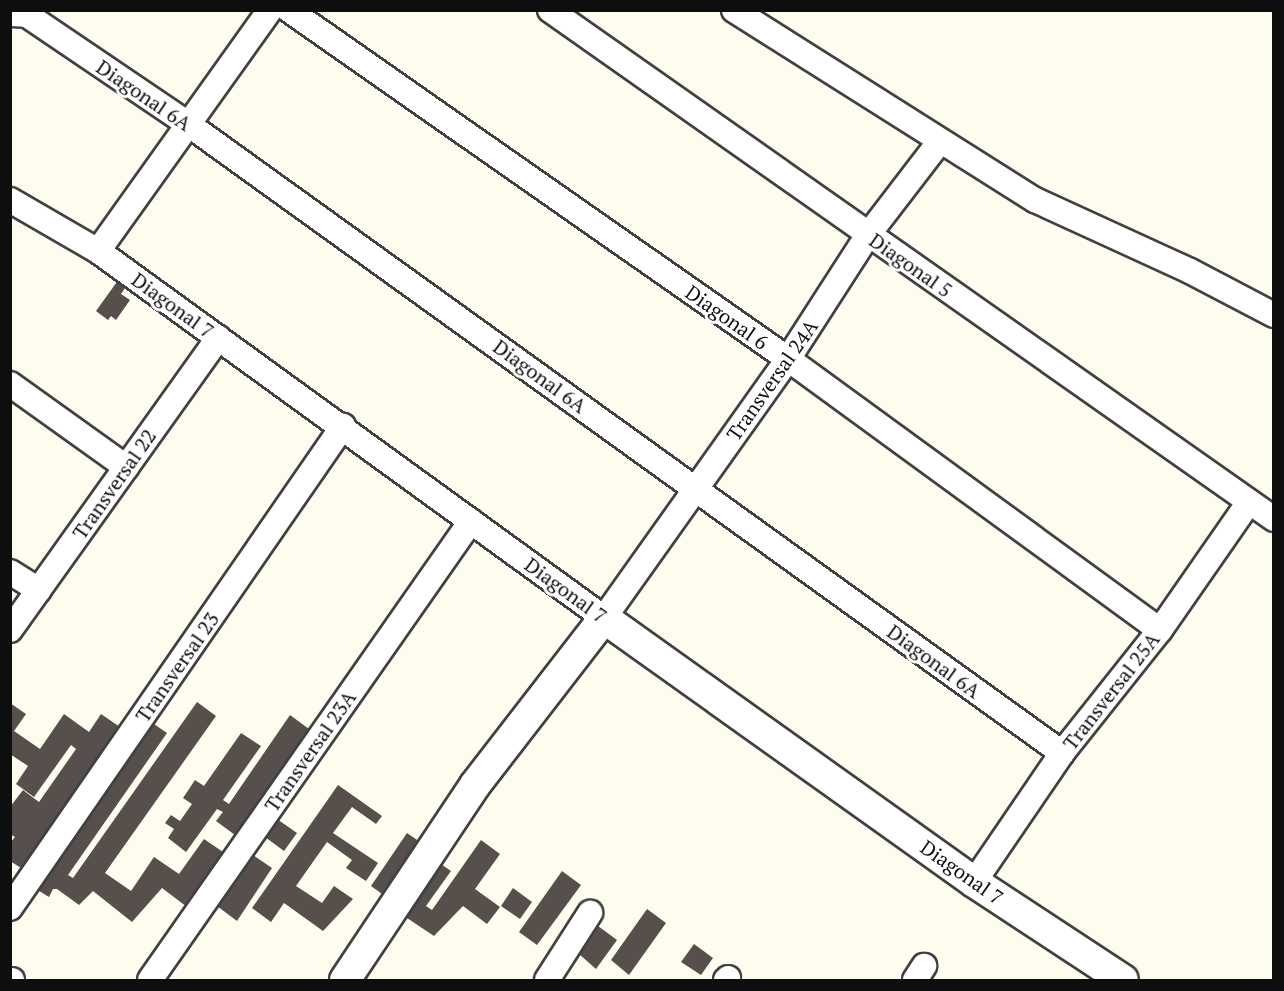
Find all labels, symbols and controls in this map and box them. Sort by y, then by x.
street label: Diagonal 6A [92,55,196,135]
street label: Diagonal 5 [865,228,957,302]
street label: Diagonal 7 [127,267,219,343]
street label: Diagonal 6 [681,280,773,354]
street label: Transversal 24A [721,315,823,445]
street label: Diagonal 6A [489,334,591,418]
street label: Transversal 22 [67,424,161,544]
street label: Diagonal 7 [520,552,612,628]
street label: Transversal 23 [130,607,224,727]
street label: Diagonal 6A [883,619,985,703]
street label: Transversal 25A [1058,628,1164,754]
street label: Transversal 23A [259,686,361,816]
street label: Diagonal 7 [916,835,1008,909]

